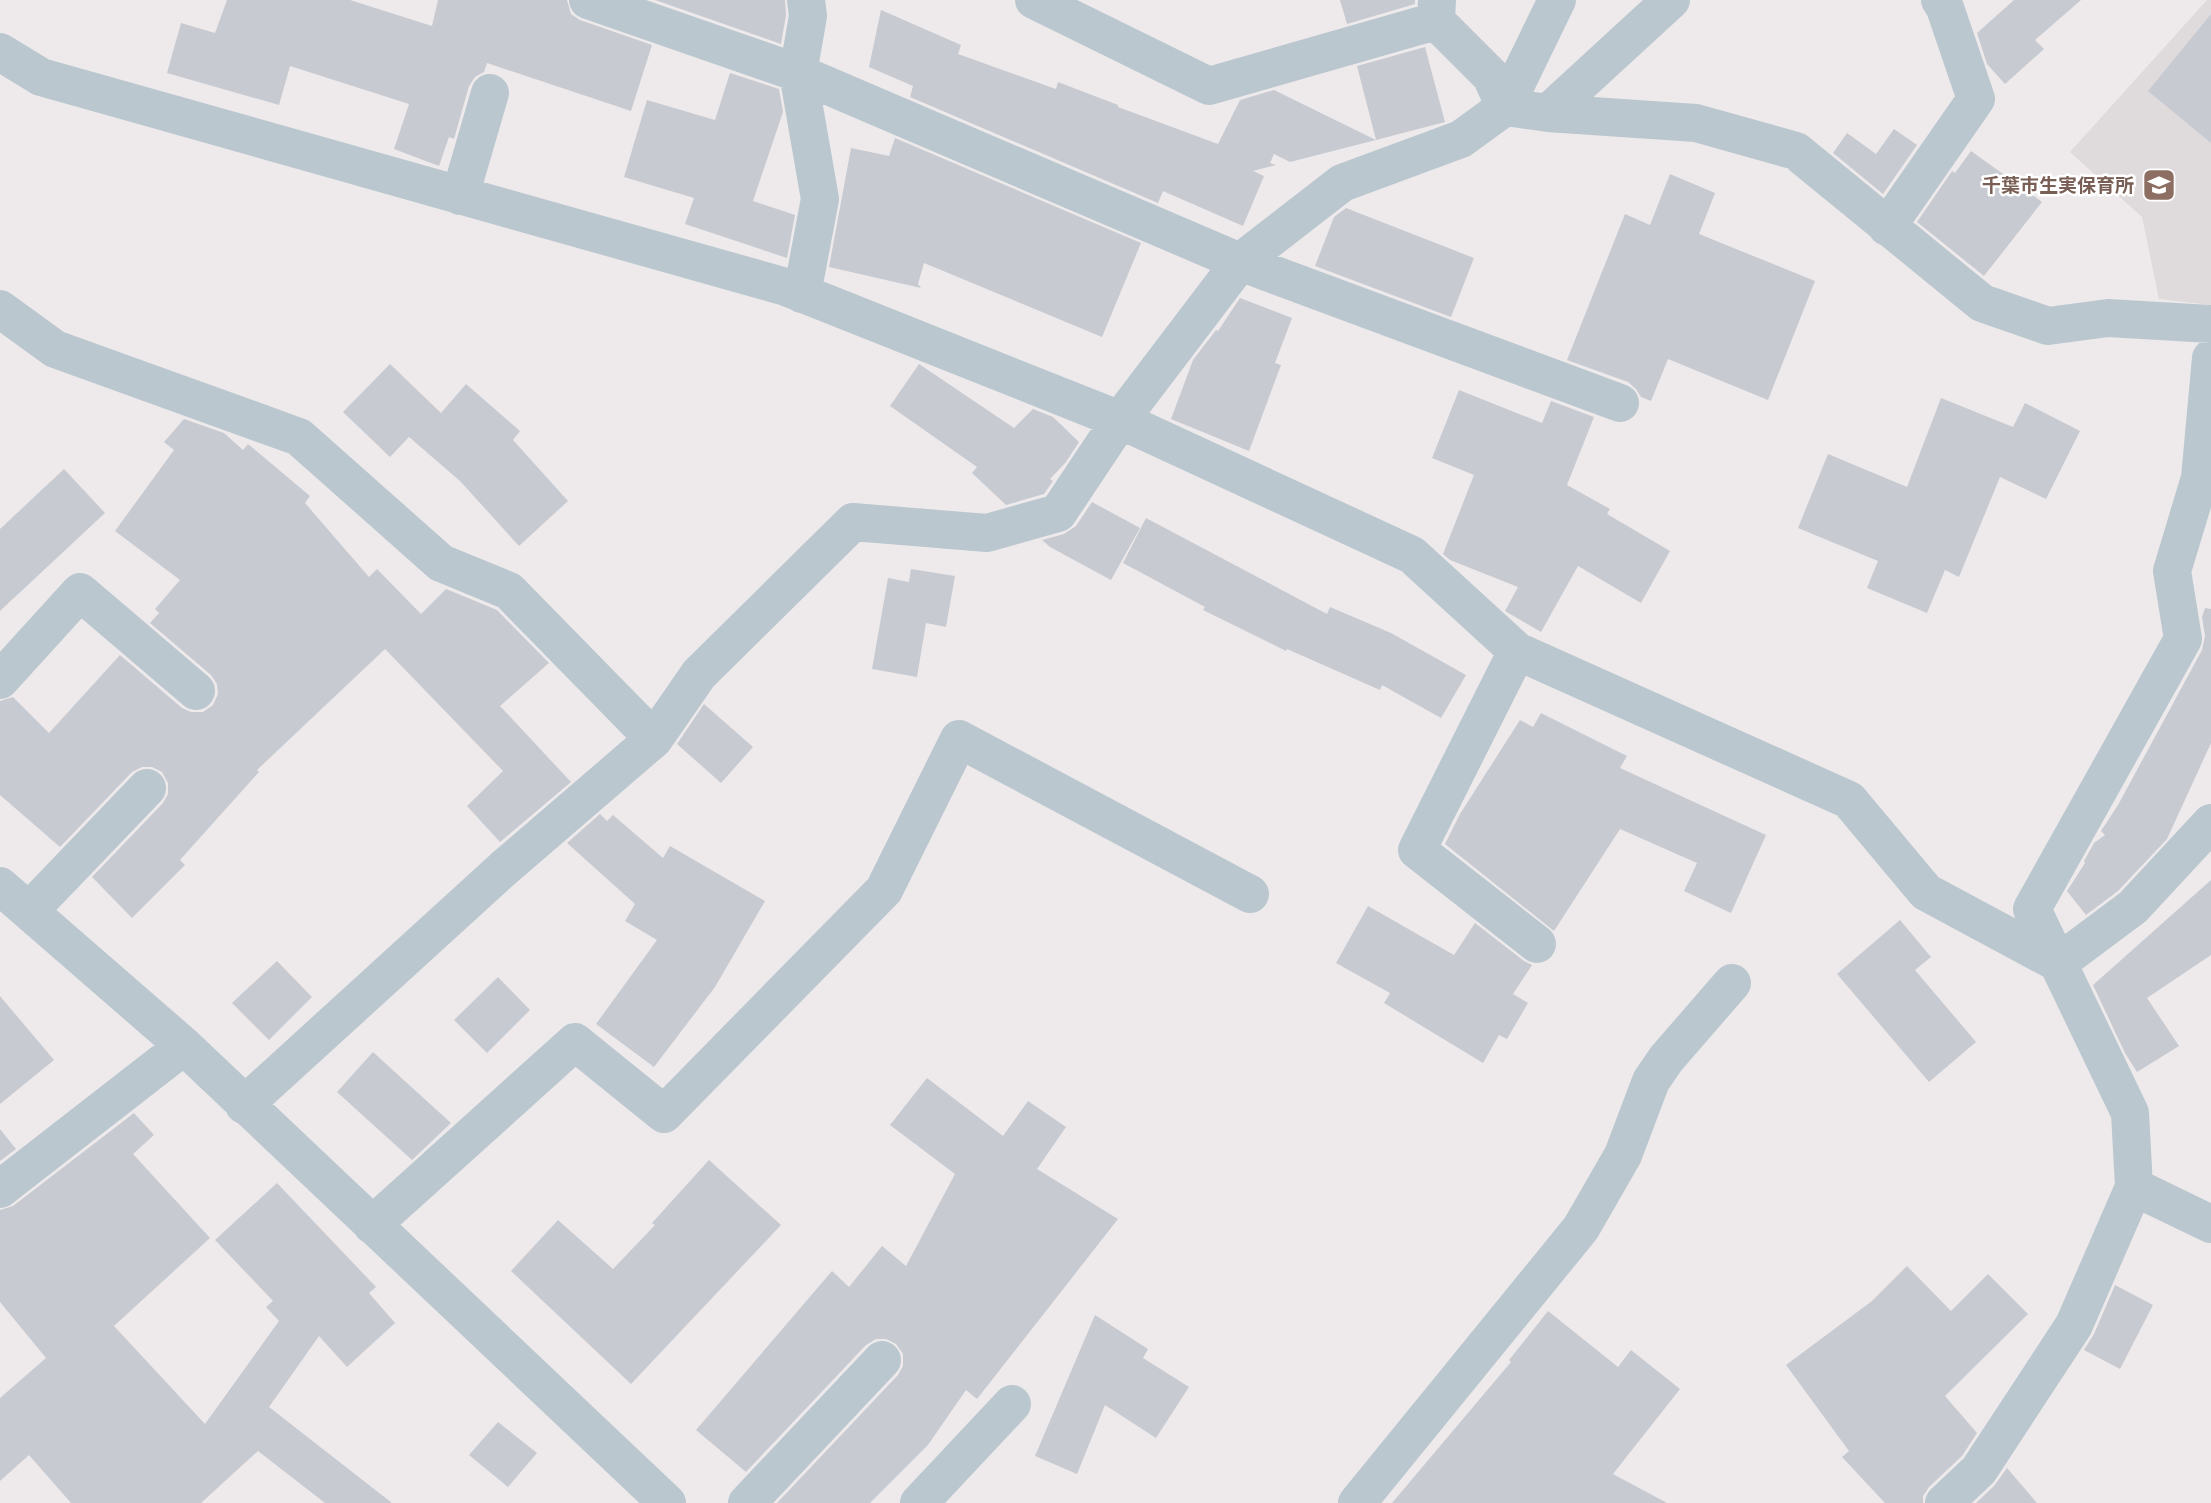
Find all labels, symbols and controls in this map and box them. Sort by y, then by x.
school or university icon: 千葉市生実保育所 [2140,166,2178,204]
place label: 千葉市生実保育所 [1982,174,2134,197]

